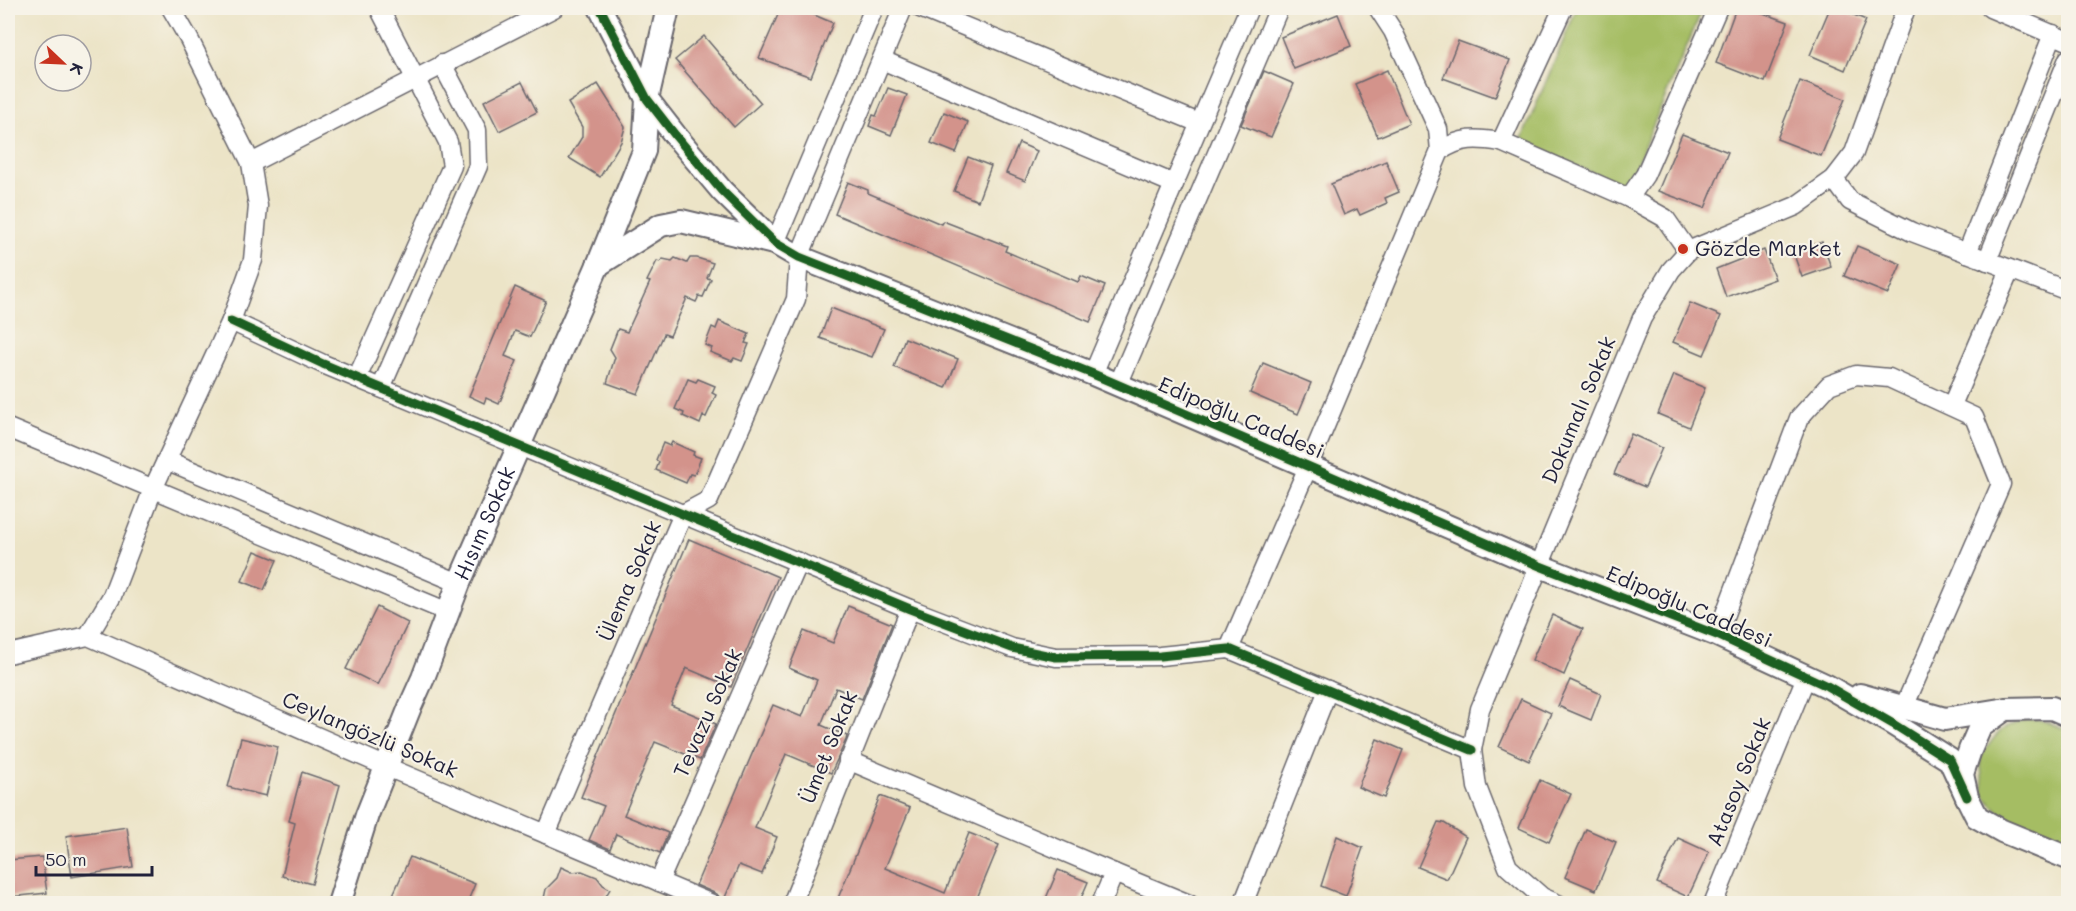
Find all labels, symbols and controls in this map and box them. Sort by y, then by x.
north arrow [33,33,93,93]
text: K [66,60,89,78]
place label: Gözde Market [1695,234,1841,261]
marker: Gözde Market [1676,242,1690,256]
street label: Dokumalı Sokak [1534,332,1621,487]
street label: Edipoğlu Caddesi [1155,370,1328,464]
street label: Hısım Sokak [447,462,520,584]
street label: Ülema Sokak [591,516,666,645]
street label: Edipoğlu Caddesi [1603,559,1776,653]
street label: Tevazu Sokak [666,644,747,781]
street label: Ceylangözlü Sokak [279,684,463,783]
street label: Ümet Sokak [793,686,862,807]
street label: Atasoy Sokak [1699,713,1776,850]
scale bar [36,839,152,877]
text: 50 m [45,847,87,871]

